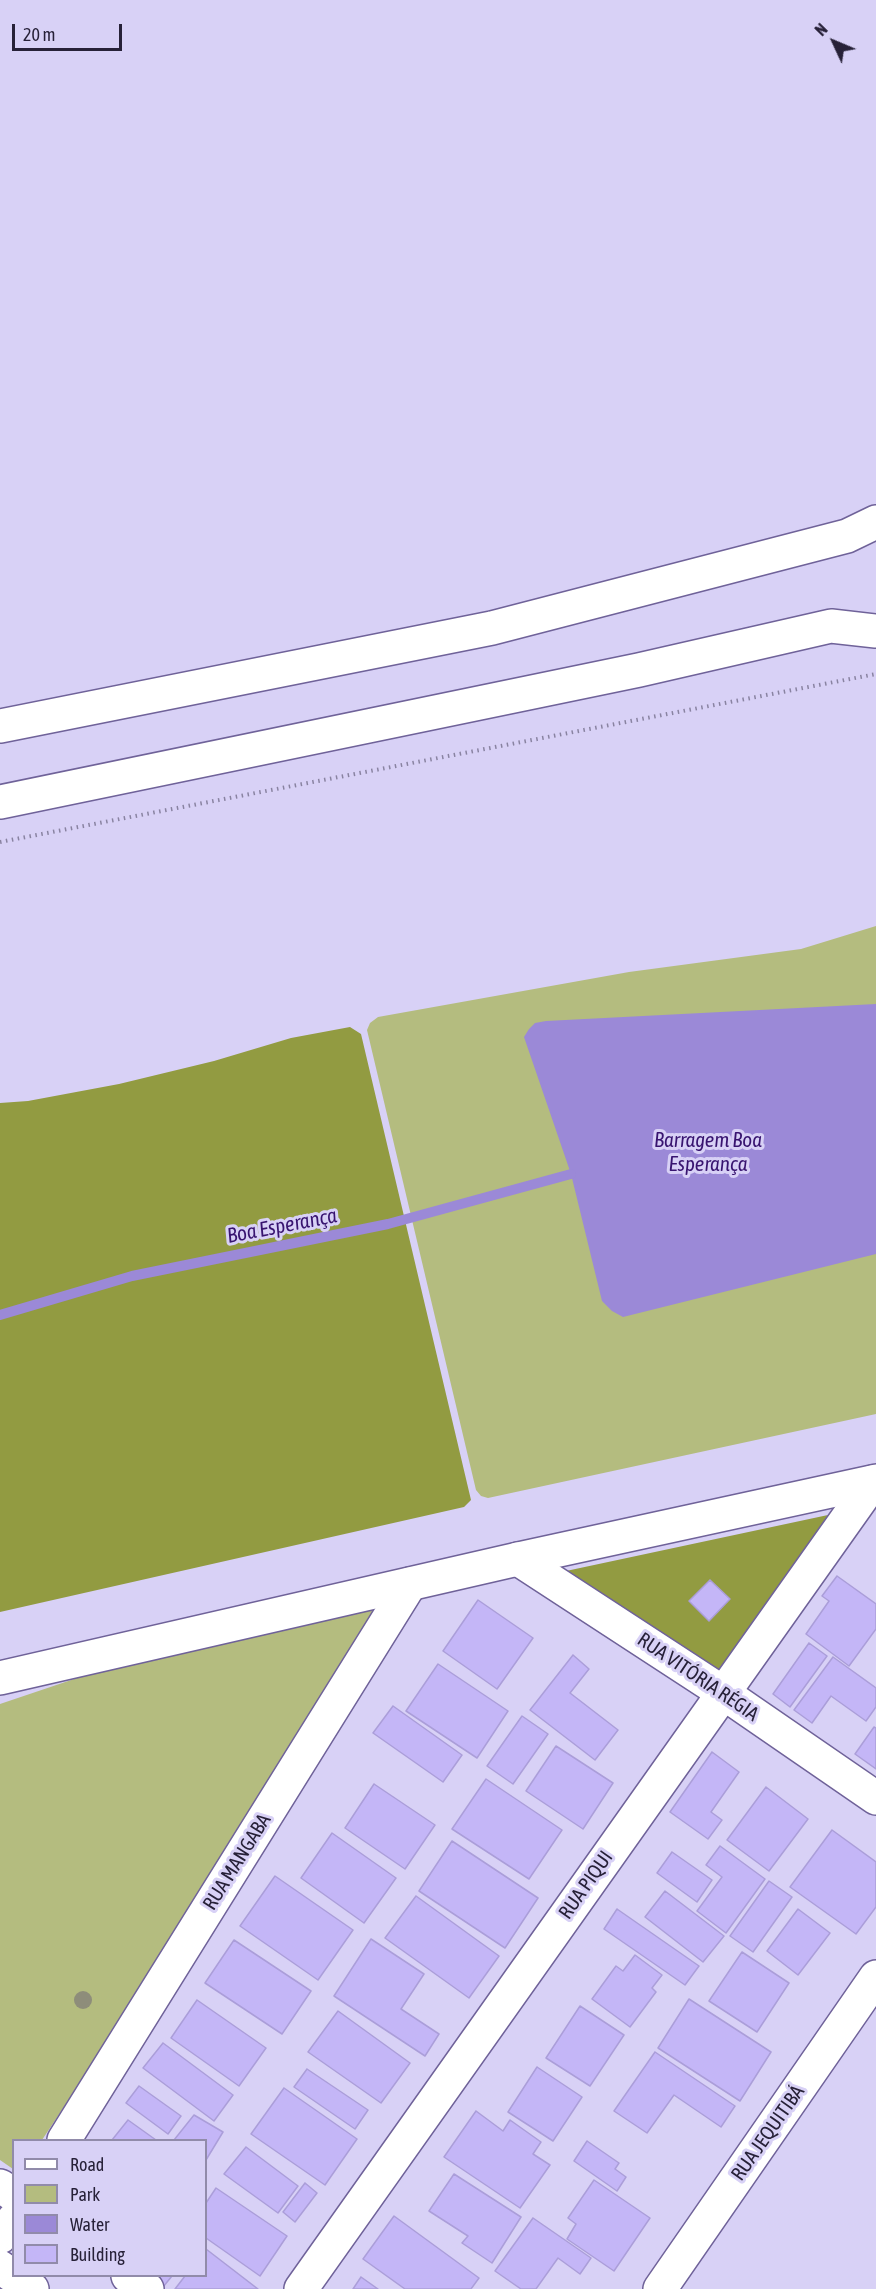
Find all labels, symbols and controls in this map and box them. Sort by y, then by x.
scale bar [15,12,124,50]
north arrow [804,12,864,72]
text: N [811,20,831,39]
text: 20 m [23,24,55,45]
water label: Barragem Boa Esperança [654,1127,762,1177]
water label: Boa Esperança [225,1203,339,1249]
street label: RUA VITÓRIA RÉGIA [633,1628,763,1726]
street label: RUA MANGABA [198,1809,276,1915]
street label: RUA PIQUI [554,1846,618,1924]
street label: RUA JEQUITIBÁ [726,2081,810,2185]
legend [12,2139,207,2277]
text: Road [70,2154,104,2175]
text: Park [70,2184,100,2205]
text: Water [70,2214,109,2235]
text: Building [70,2244,125,2265]

